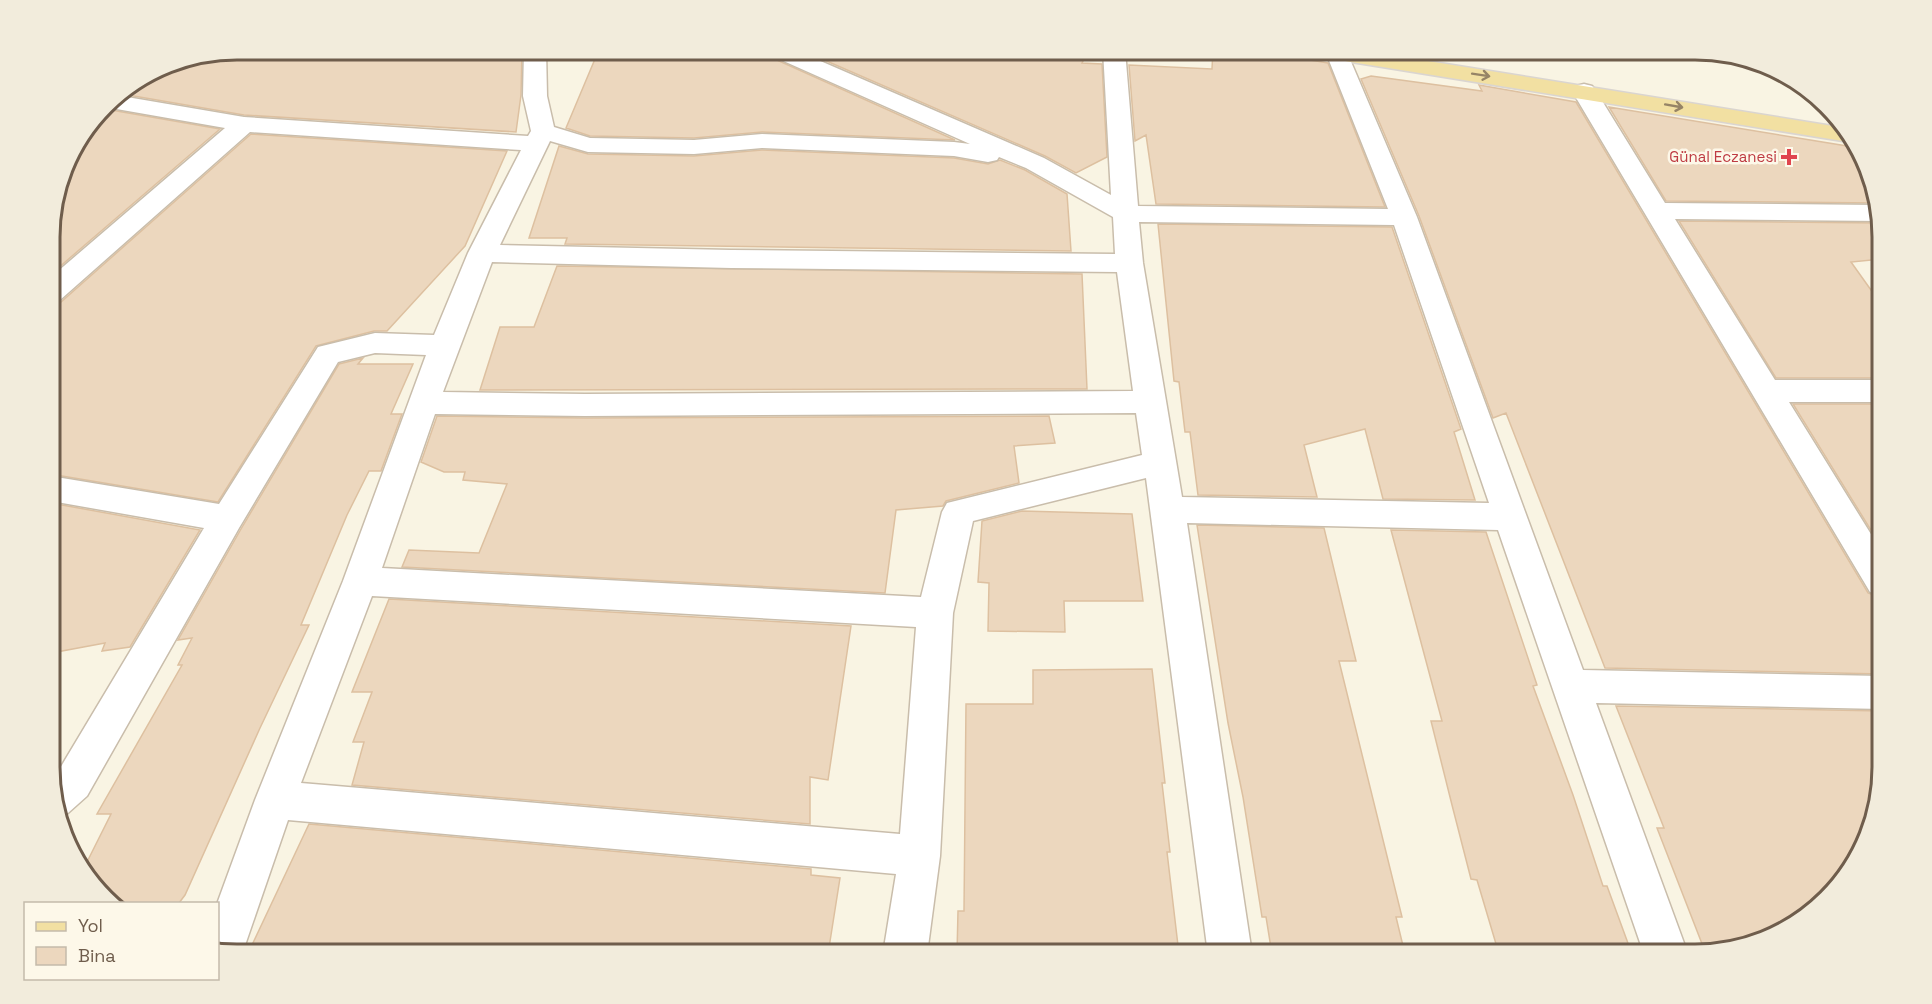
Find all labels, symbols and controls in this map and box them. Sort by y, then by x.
one-way arrow [1471,70,1490,81]
one-way arrow [1663,101,1683,112]
place label: Günal Eczanesi [1669,147,1777,166]
marker: Günal Eczanesi [1782,150,1796,164]
legend [24,902,219,980]
text: Yol [78,914,103,937]
text: Bina [78,944,116,967]

